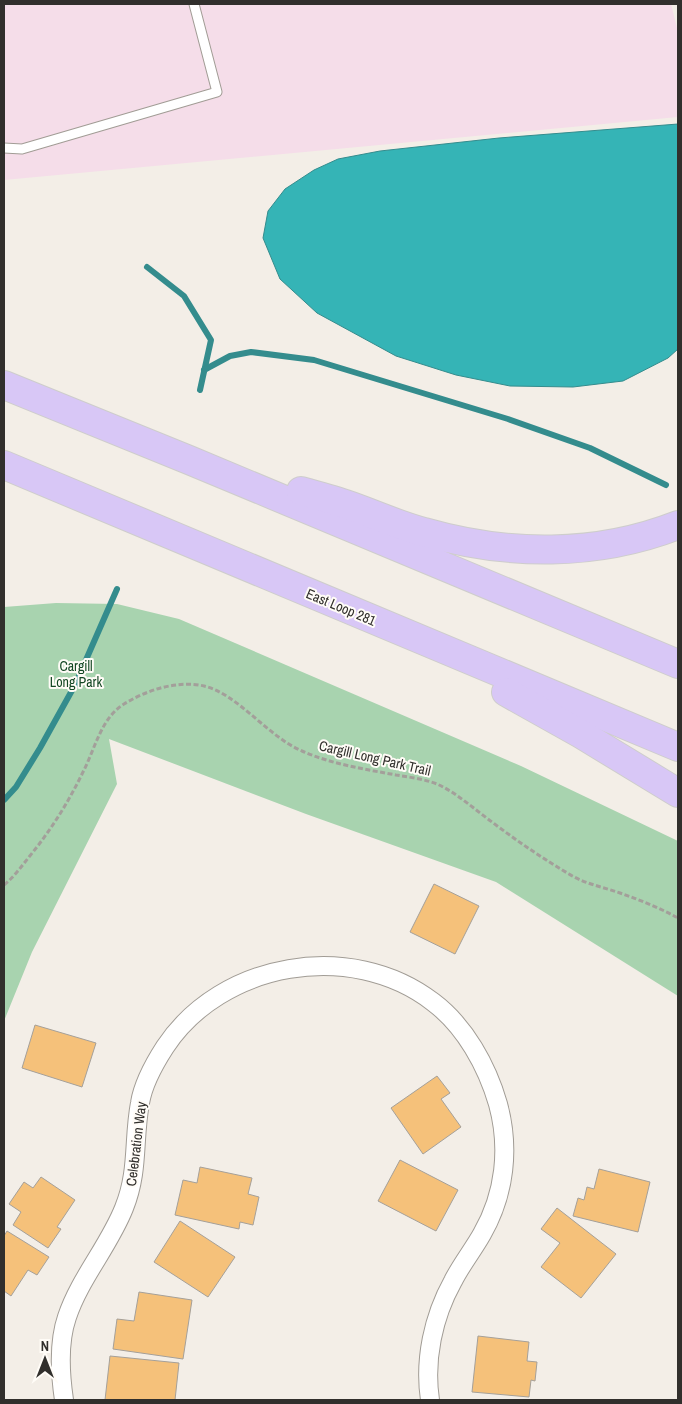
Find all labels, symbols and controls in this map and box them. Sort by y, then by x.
street label: East Loop 281 [303,584,379,630]
park label: Cargill Long Park [50,657,102,691]
street label: Cargill Long Park Trail [317,736,433,780]
street label: Celebration Way [122,1100,150,1187]
north arrow [20,1334,70,1384]
text: N [41,1337,49,1355]

